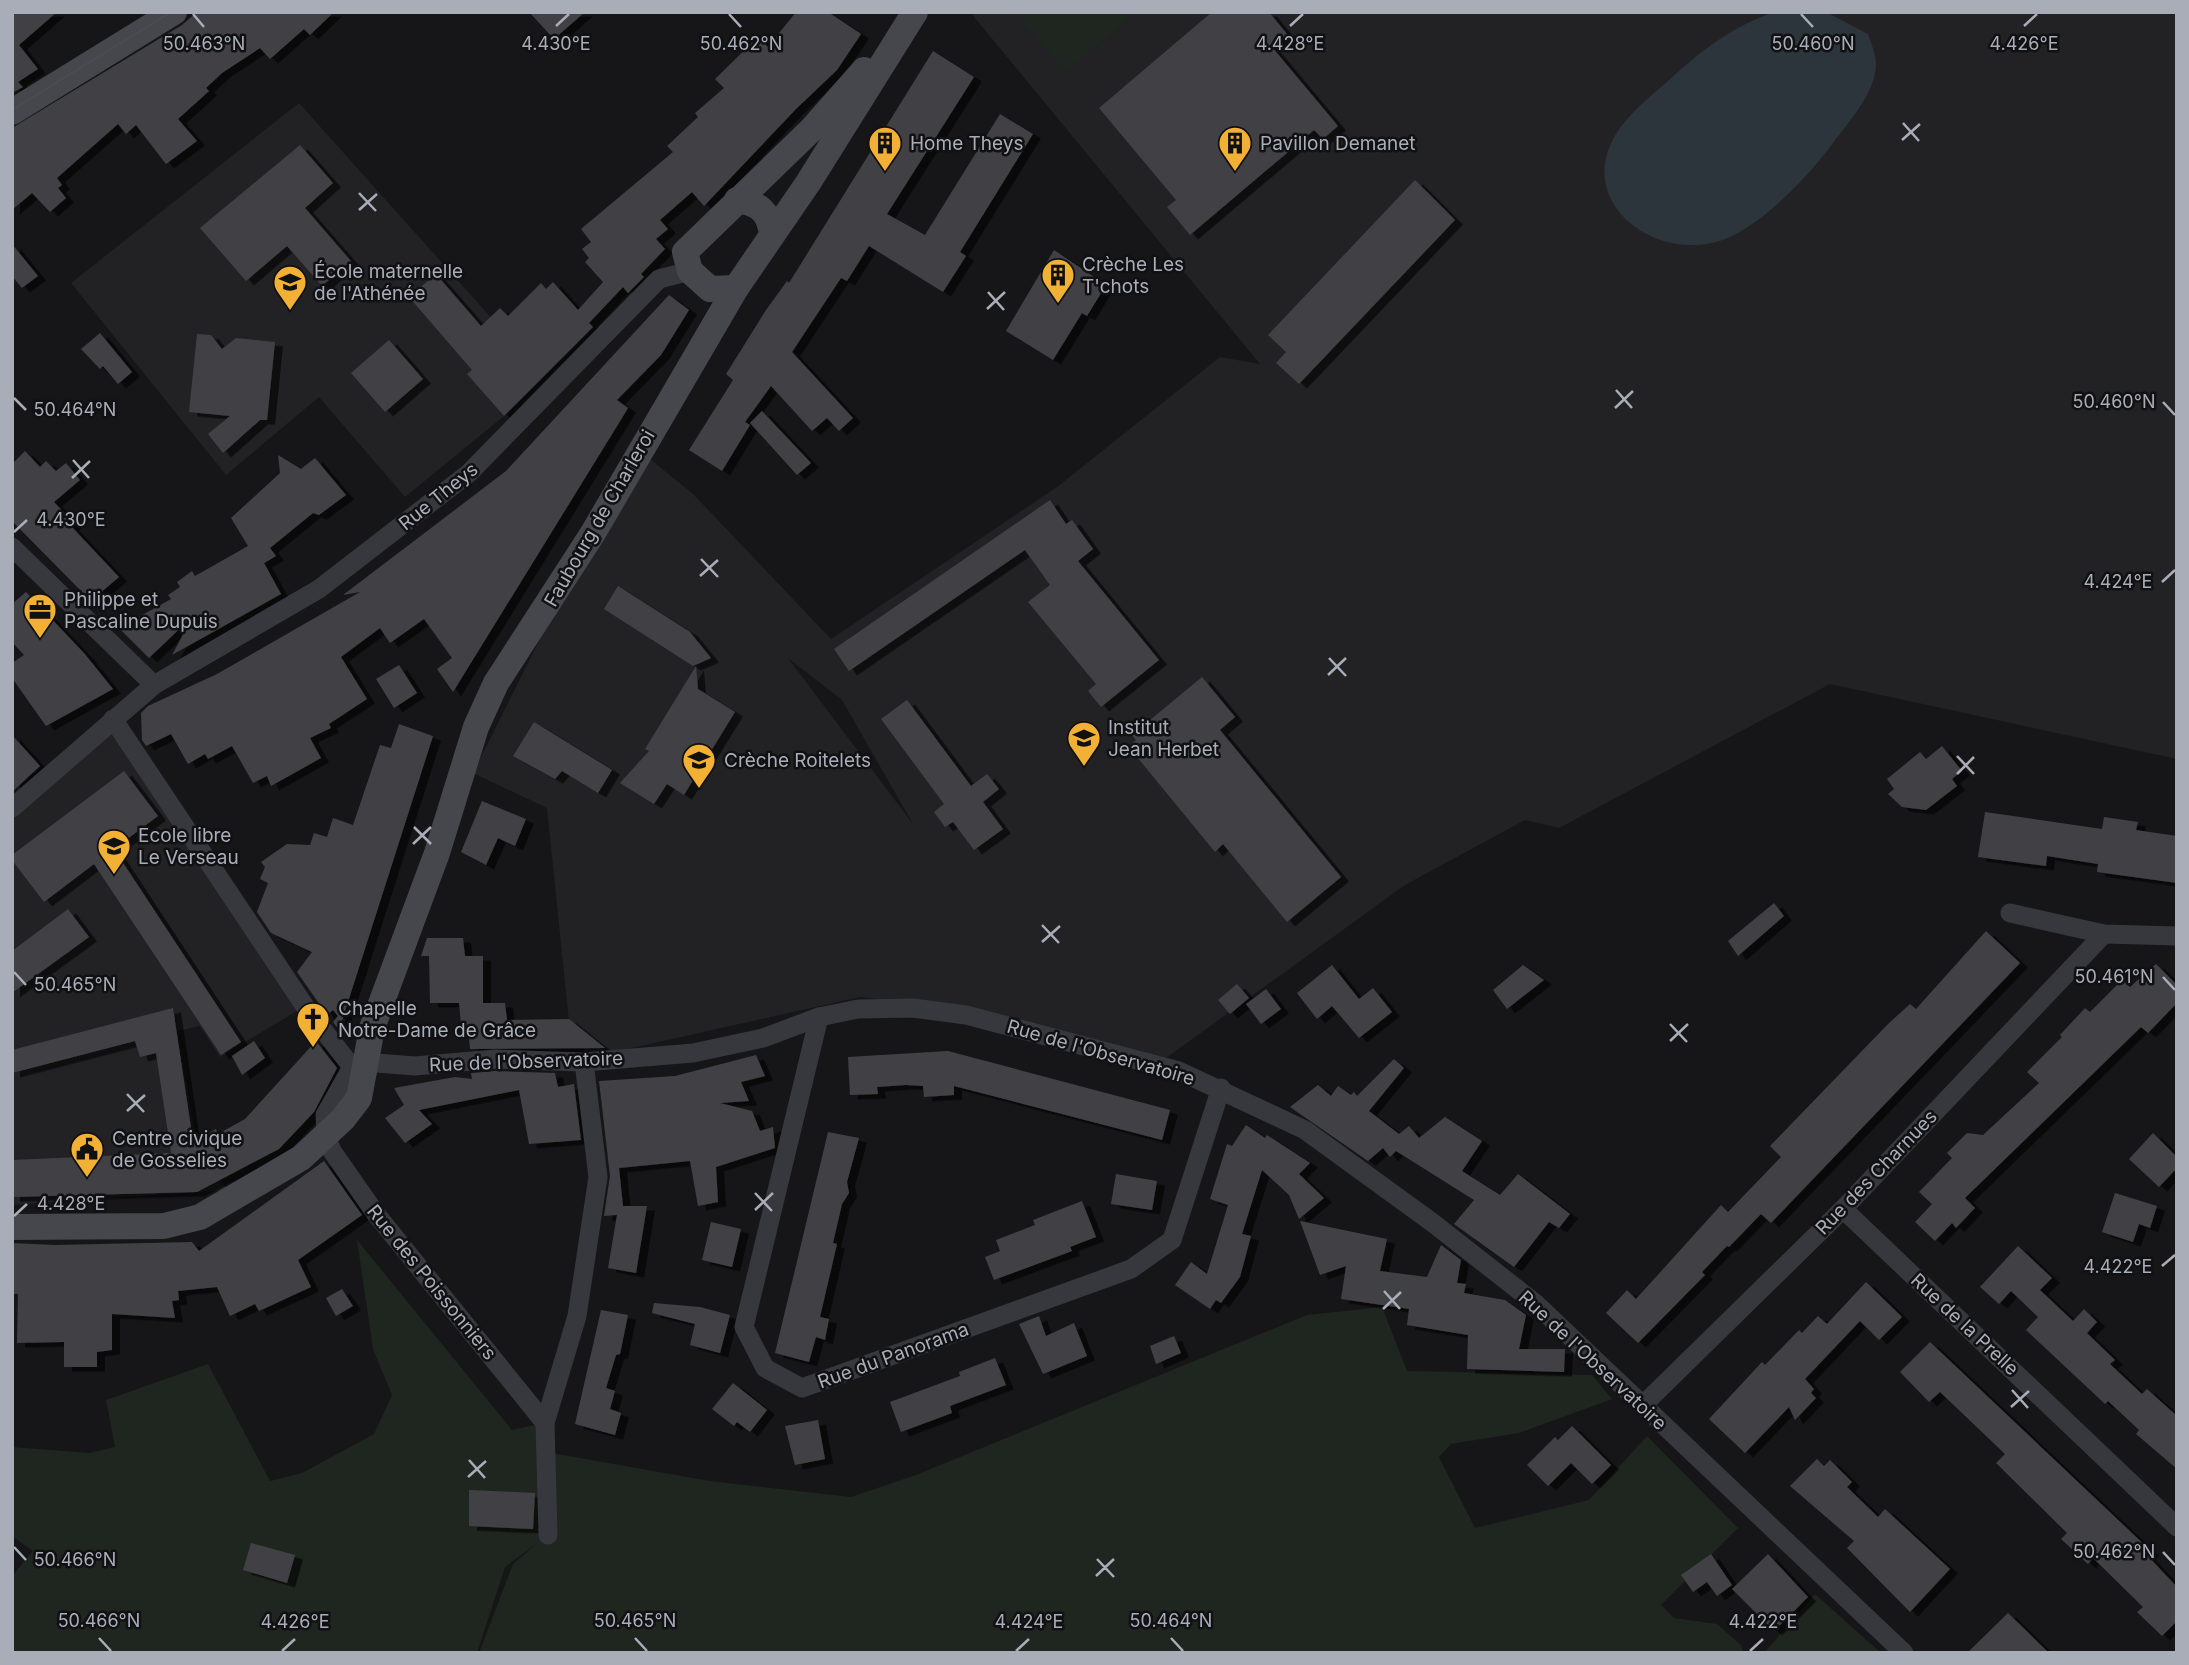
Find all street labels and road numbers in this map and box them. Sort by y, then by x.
street label: Faubourg de Charleroi [539,426,660,611]
street label: Rue Theys [394,458,482,535]
street label: Rue de l'Observatoire [1004,1015,1197,1090]
street label: Rue de l'Observatoire [429,1047,623,1076]
street label: Rue des Charnues [1811,1105,1942,1240]
street label: Rue des Poissonniers [362,1200,501,1364]
street label: Rue de la Prelle [1906,1269,2023,1380]
street label: Rue de l'Observatoire [1514,1286,1672,1435]
street label: Rue du Panorama [815,1318,972,1393]

